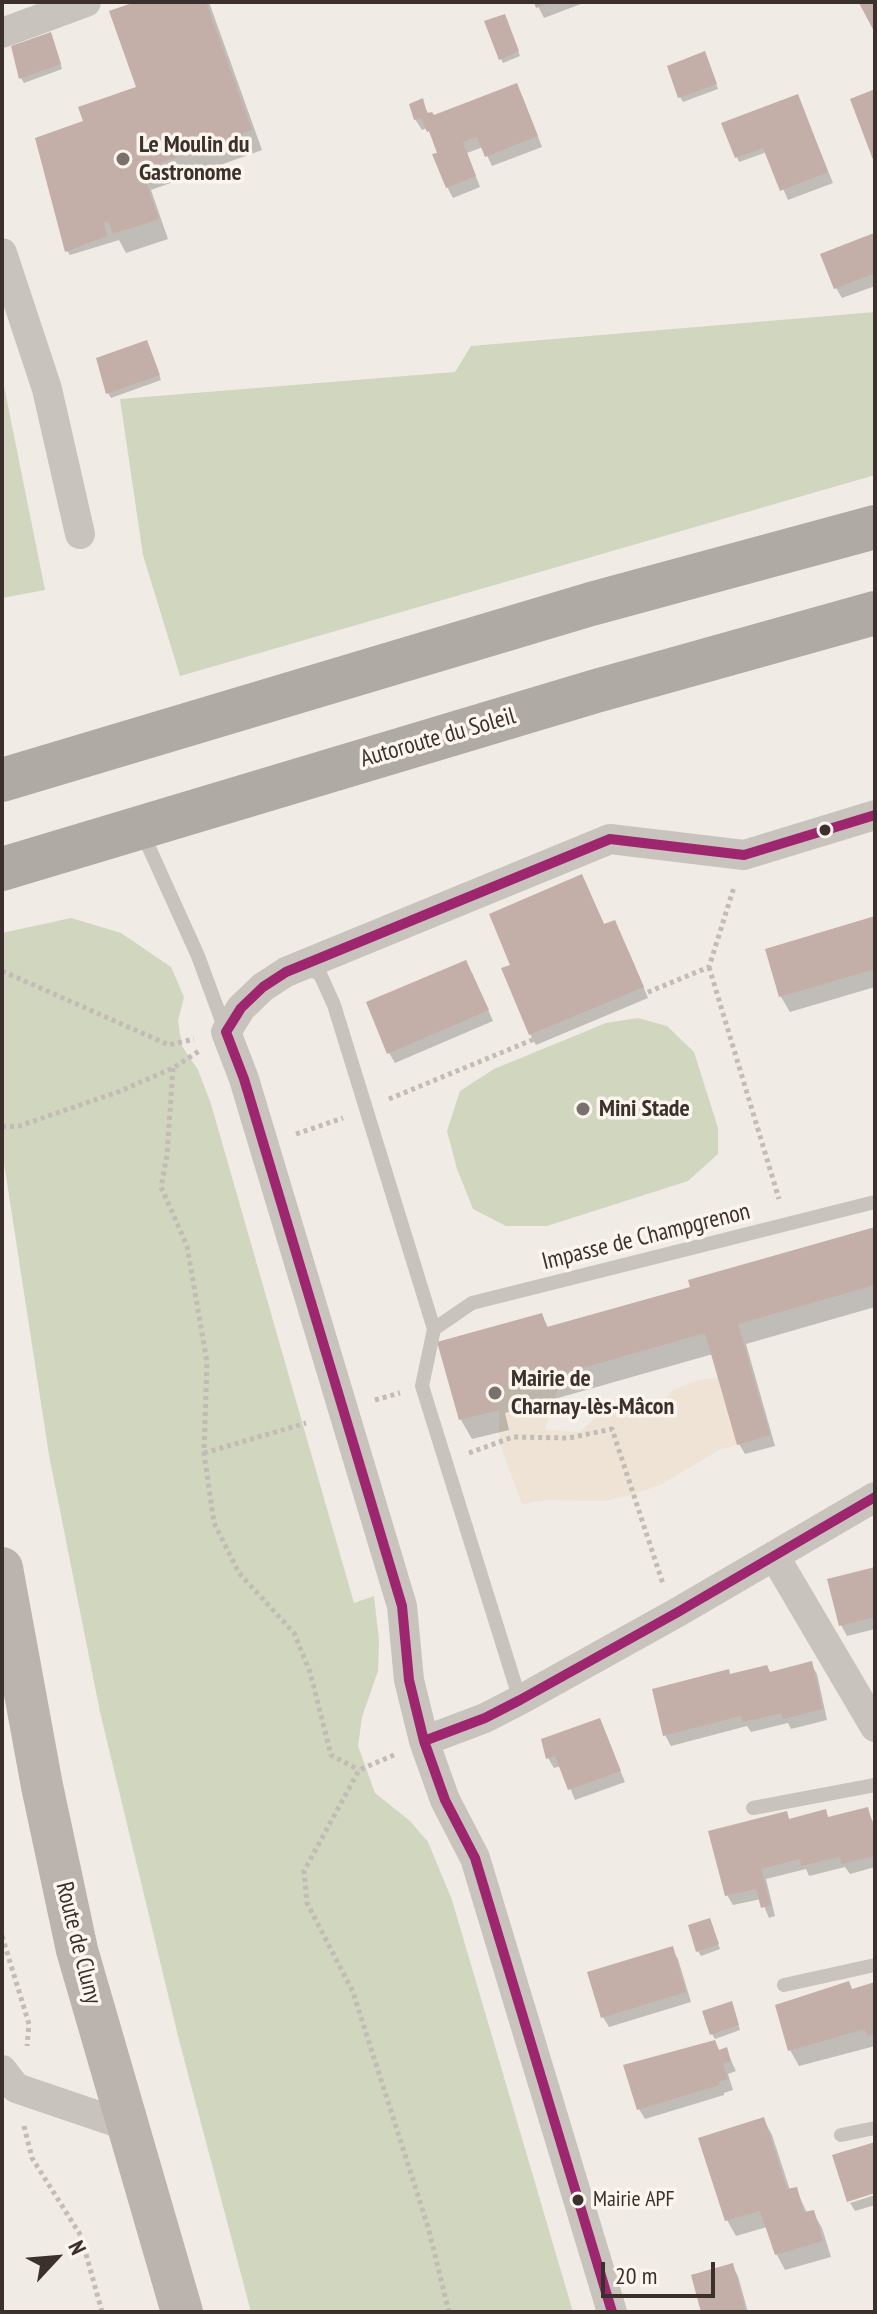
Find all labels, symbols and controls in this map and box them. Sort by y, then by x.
place label: Le Moulin du Gastronome [139,131,249,187]
marker: Le Moulin du Gastronome [114,150,132,168]
street label: Autoroute du Soleil [357,702,519,774]
unlabelled marker [817,822,833,838]
place label: Mini Stade [599,1095,690,1123]
marker: Mini Stade [574,1100,592,1118]
street label: Impasse de Champgrenon [539,1197,753,1277]
place label: Mairie de Charnay-lès-Mâcon [511,1365,674,1421]
marker: Mairie de Charnay-lès-Mâcon [486,1384,504,1402]
street label: Route de Cluny [49,1879,107,2007]
place label: Mairie APF [593,2187,675,2213]
marker: Mairie APF [570,2192,586,2208]
north arrow [16,2218,96,2298]
text: N [62,2236,93,2259]
scale bar [605,2246,719,2296]
text: 20 m [615,2260,657,2291]

